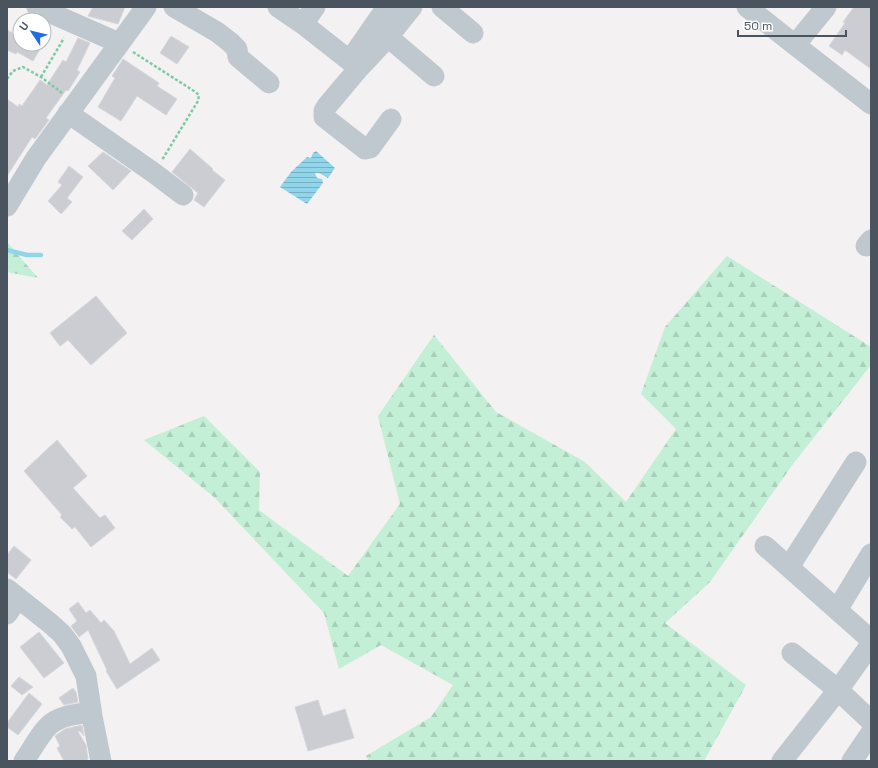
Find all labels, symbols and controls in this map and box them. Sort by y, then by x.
north arrow [12,12,52,52]
scale bar [738,12,846,38]
text: 50 m [744,18,772,34]
text: U [16,19,32,33]

